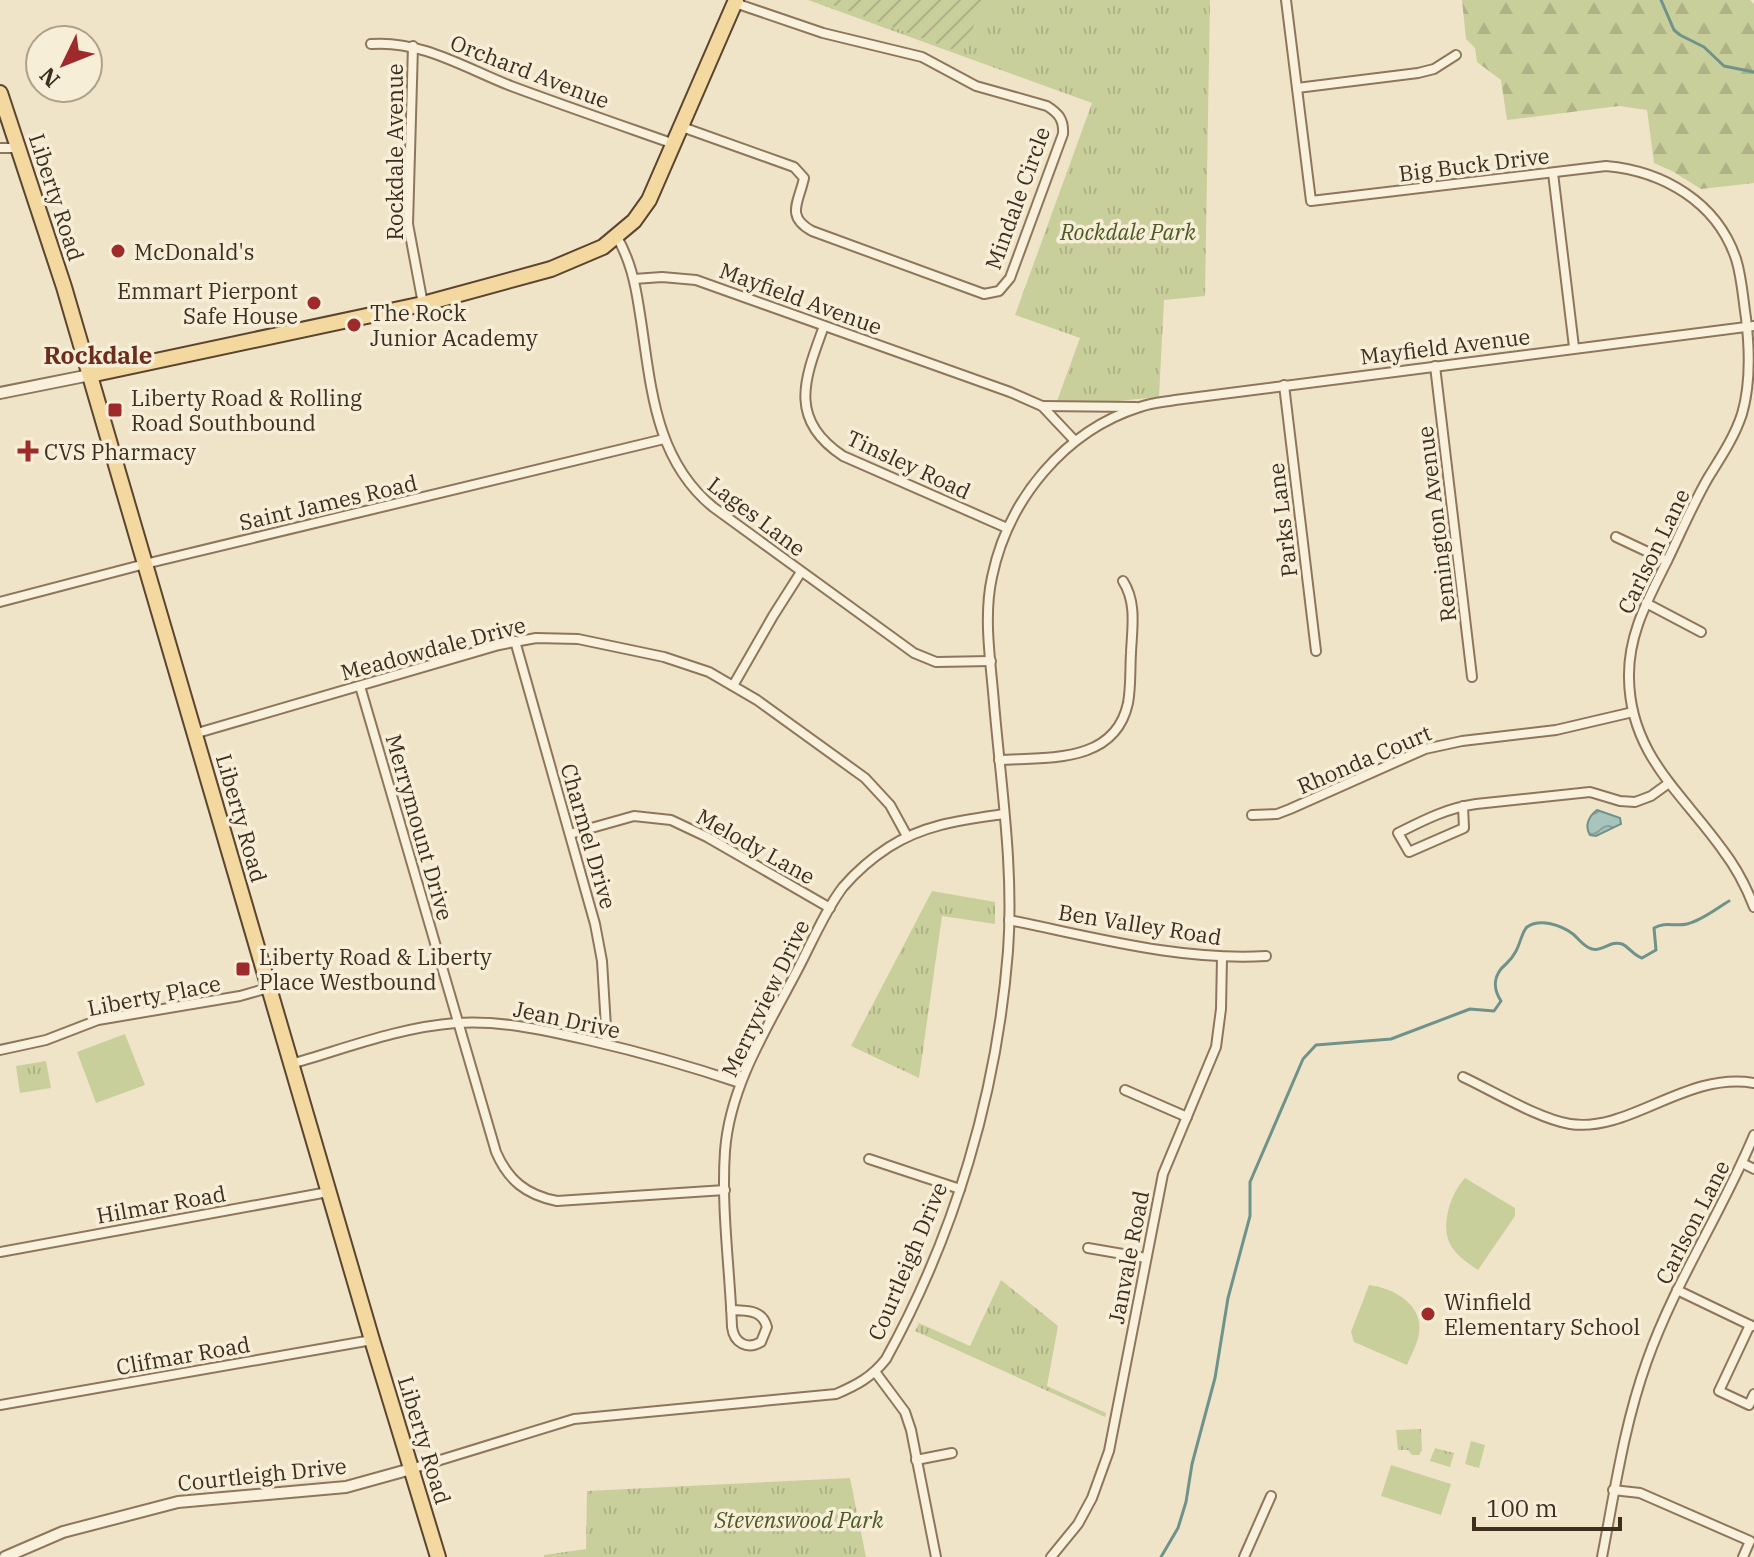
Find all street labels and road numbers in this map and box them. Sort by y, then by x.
street label: Orchard Avenue [446,27,614,115]
street label: Rockdale Avenue [380,63,409,241]
street label: Mindale Circle [978,123,1056,273]
street label: Liberty Road [23,130,91,264]
street label: Big Buck Drive [1397,140,1551,188]
street label: Mayfield Avenue [716,255,886,341]
street label: Mayfield Avenue [1358,321,1532,371]
street label: Tinsley Road [842,423,976,505]
street label: Remington Avenue [1410,425,1462,623]
street label: Parks Lane [1261,461,1303,579]
street label: Saint James Road [236,467,420,537]
street label: Lages Lane [702,470,812,562]
street label: Carlson Lane [1610,484,1696,618]
street label: Meadowdale Drive [337,609,529,687]
street label: Rhonda Court [1292,718,1436,800]
street label: Merrymount Drive [380,731,460,923]
street label: Liberty Road [210,750,274,886]
street label: Charmel Drive [554,760,624,912]
street label: Melody Lane [692,801,820,891]
street label: Ben Valley Road [1056,897,1224,951]
street label: Merryview Drive [714,915,816,1081]
street label: Liberty Place [85,968,223,1022]
street label: Jean Drive [511,994,623,1044]
street label: Carlson Lane [1648,1155,1736,1289]
street label: Courtleigh Drive [861,1177,953,1345]
street label: Hilmar Road [94,1178,228,1230]
street label: Janvale Road [1101,1188,1155,1326]
street label: Clifmar Road [114,1329,252,1381]
street label: Liberty Road [392,1373,458,1507]
street label: Courtleigh Drive [176,1451,348,1497]

